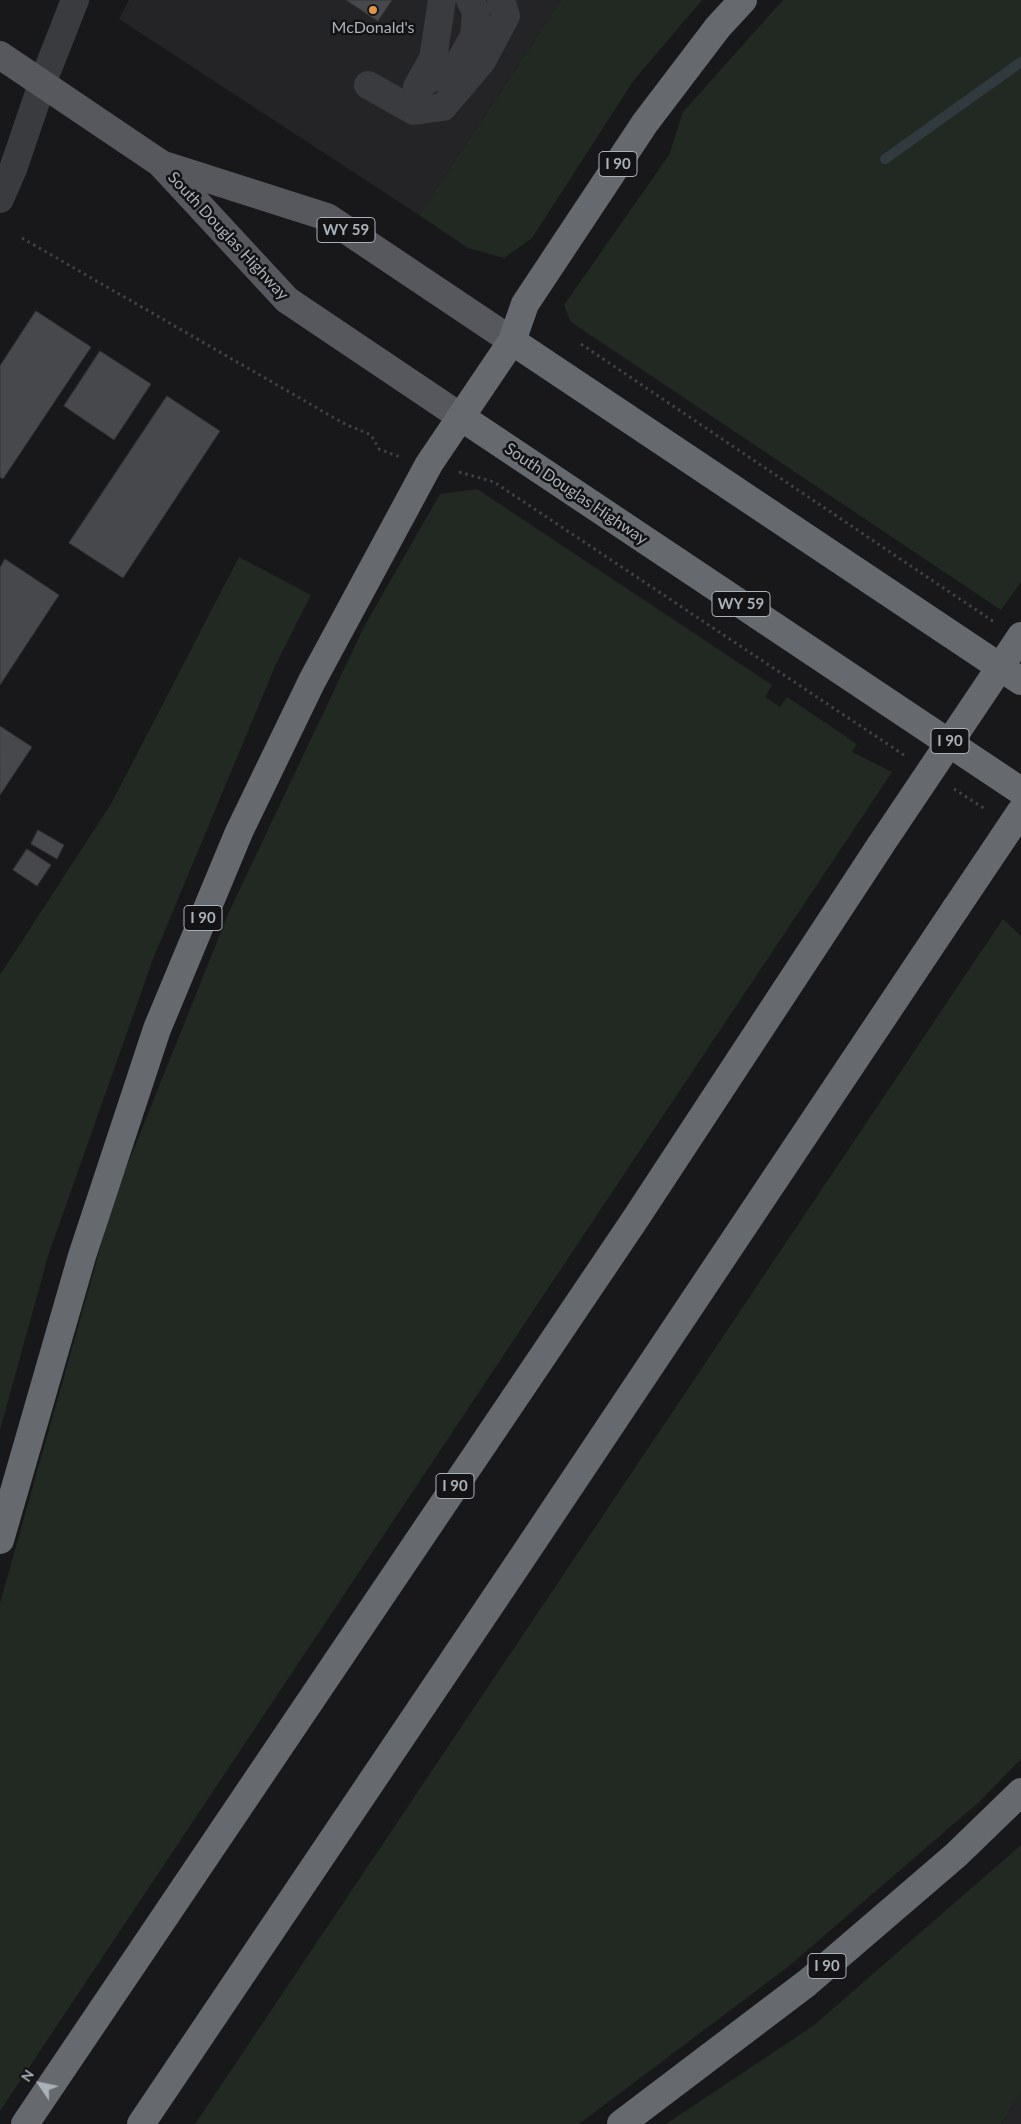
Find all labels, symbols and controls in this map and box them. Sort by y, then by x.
marker: McDonald's [367,4,379,16]
place label: McDonald's [332,18,414,38]
road number: I 90 [599,152,637,176]
street label: South Douglas Highway [164,168,292,304]
road number: WY 59 [317,218,375,242]
street label: South Douglas Highway [501,439,651,549]
road number: WY 59 [712,592,770,616]
road number: I 90 [931,728,969,754]
road number: I 90 [184,906,222,930]
road number: I 90 [436,1474,474,1498]
road number: I 90 [808,1954,846,1978]
north arrow [15,2059,65,2109]
text: N [17,2066,37,2085]

